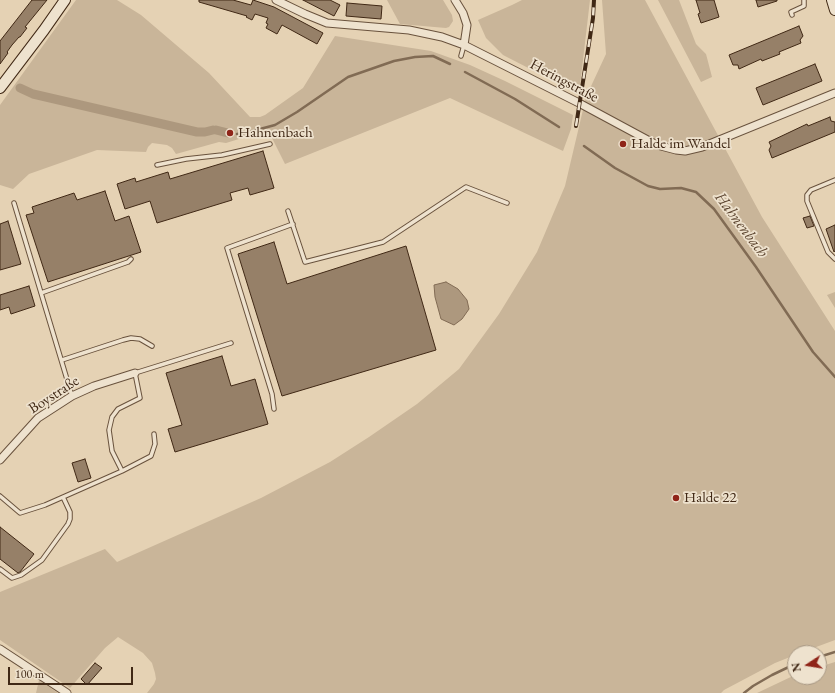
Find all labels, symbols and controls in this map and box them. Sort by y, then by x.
street label: Heringstraße [527,55,601,107]
place label: Hahnenbach [238,124,313,142]
marker: Hahnenbach [225,128,235,138]
place label: Halde im Wandel [631,135,731,153]
marker: Halde im Wandel [618,139,628,149]
water label: Hahnenbach [710,189,772,261]
street label: Boystraße [25,372,83,418]
place label: Halde 22 [684,489,737,507]
marker: Halde 22 [671,493,681,503]
north arrow [787,645,827,685]
scale bar [10,659,135,685]
text: N [788,661,804,673]
text: 100 m [15,666,44,682]

